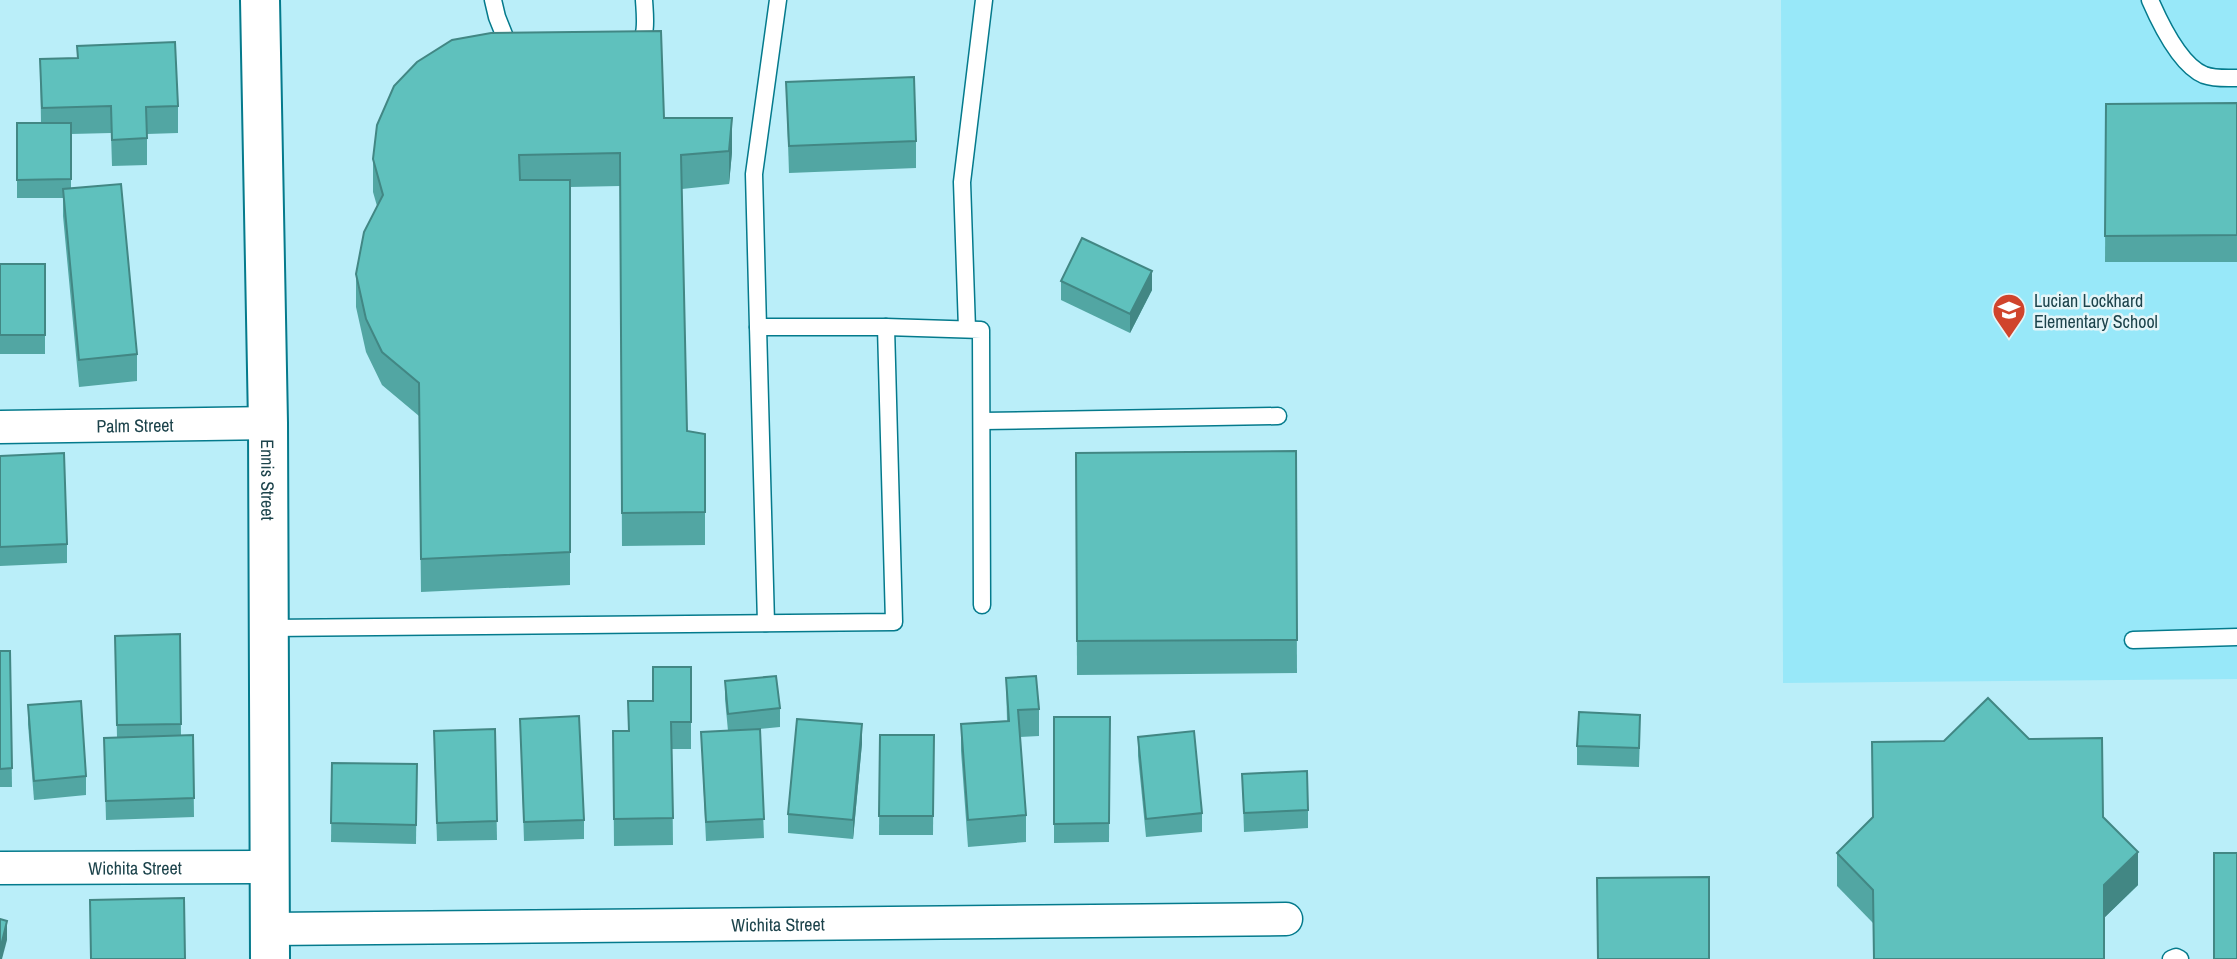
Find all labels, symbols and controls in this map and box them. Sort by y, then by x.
place label: Lucian Lockhard Elementary School [2034,288,2158,334]
school or university icon: Lucian Lockhard Elementary School [1990,291,2028,340]
street label: Palm Street [96,412,174,438]
street label: Ennis Street [256,439,281,521]
street label: Wichita Street [88,855,182,880]
street label: Wichita Street [731,911,825,937]

